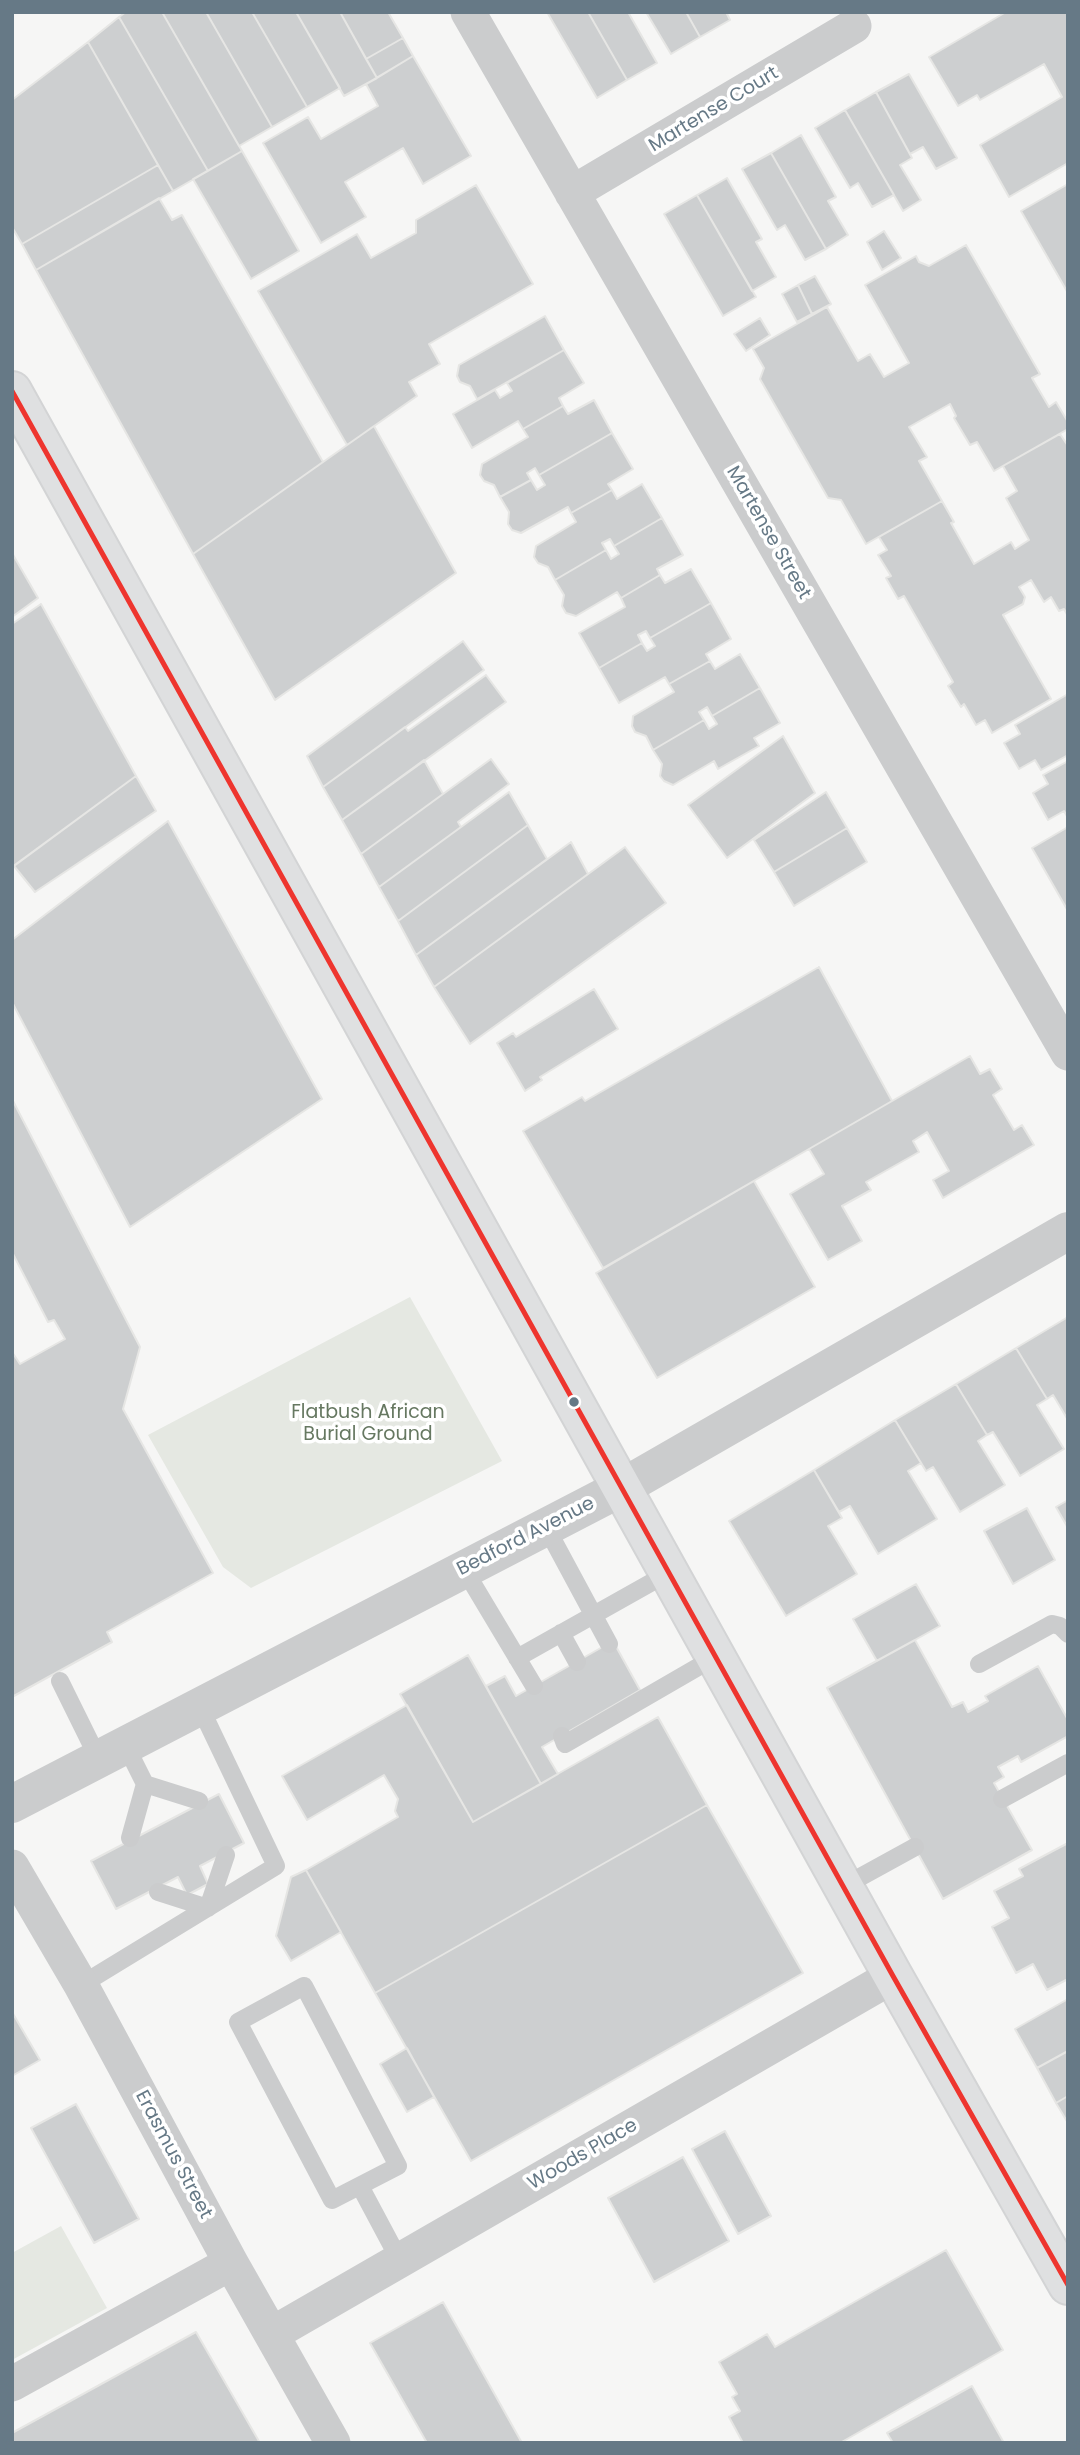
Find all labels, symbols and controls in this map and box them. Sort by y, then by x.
street label: Martense Court [645,62,783,158]
street label: Martense Street [721,463,815,603]
unlabelled marker [567,1395,581,1409]
park label: Flatbush African Burial Ground [291,1402,445,1446]
street label: Bedford Avenue [454,1493,598,1581]
street label: Erasmus Street [130,2087,216,2223]
street label: Woods Place [524,2114,642,2196]

